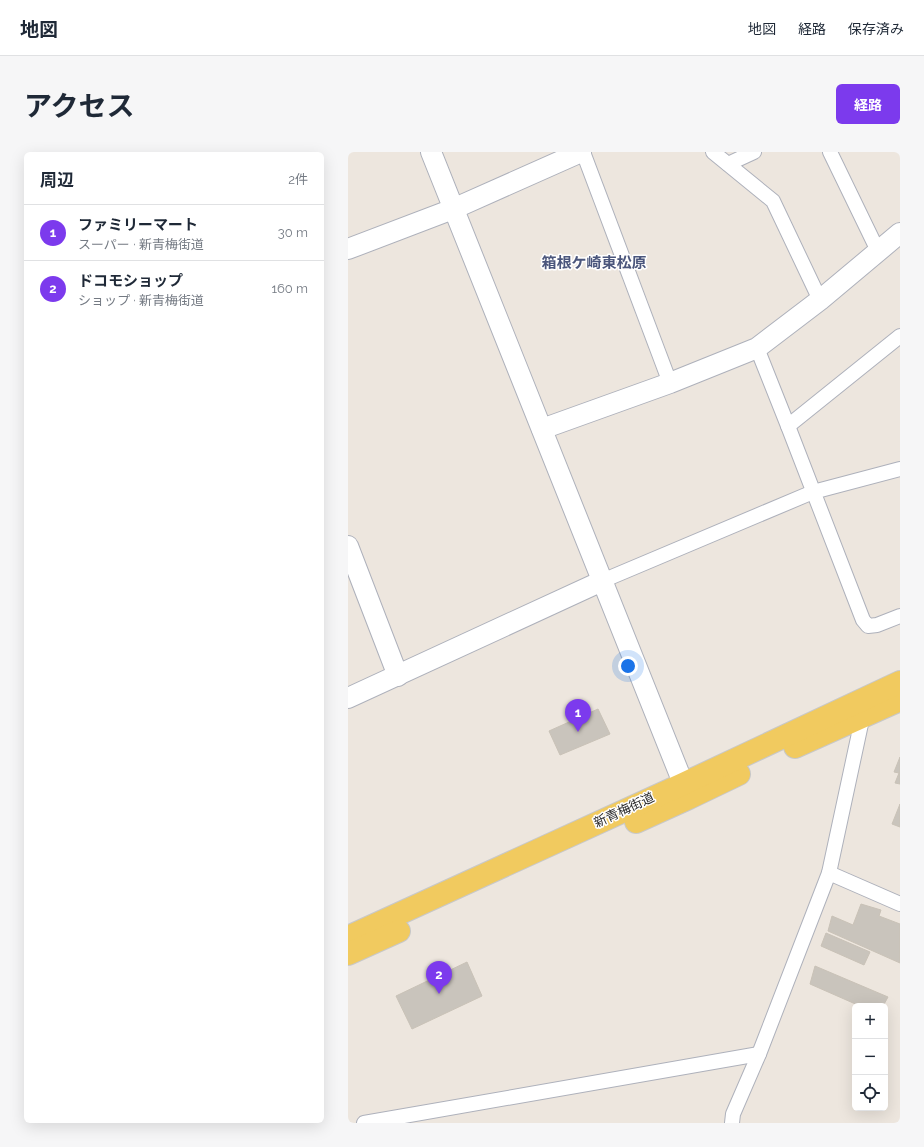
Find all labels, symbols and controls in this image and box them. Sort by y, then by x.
text: 地図 [20,18,58,40]
text: 地図 [748,21,776,37]
text: 経路 [798,21,826,37]
text: 保存済み [848,21,904,37]
button: 経路 [836,84,900,124]
text: アクセス [24,90,135,123]
text: 周辺 [40,170,74,190]
text: 2件 [288,172,308,187]
text: ファミリーマート [78,216,198,234]
text: 1 [50,225,56,240]
text: 30 m [278,225,308,240]
text: スーパー · 新青梅街道 [78,237,204,252]
district label: 箱根ケ崎東松原 [541,254,647,272]
text: ドコモショップ [78,272,183,290]
text: 2 [49,281,57,296]
text: 160 m [271,281,308,296]
text: ショップ · 新青梅街道 [78,293,204,308]
your location [618,656,638,676]
pin: 1 [565,699,591,732]
street label: 新青梅街道 [591,789,657,831]
pin: 2 [426,961,452,994]
map controls [852,1003,888,1111]
button: + [852,1003,888,1039]
button: − [852,1039,888,1075]
button: locate [852,1075,888,1111]

